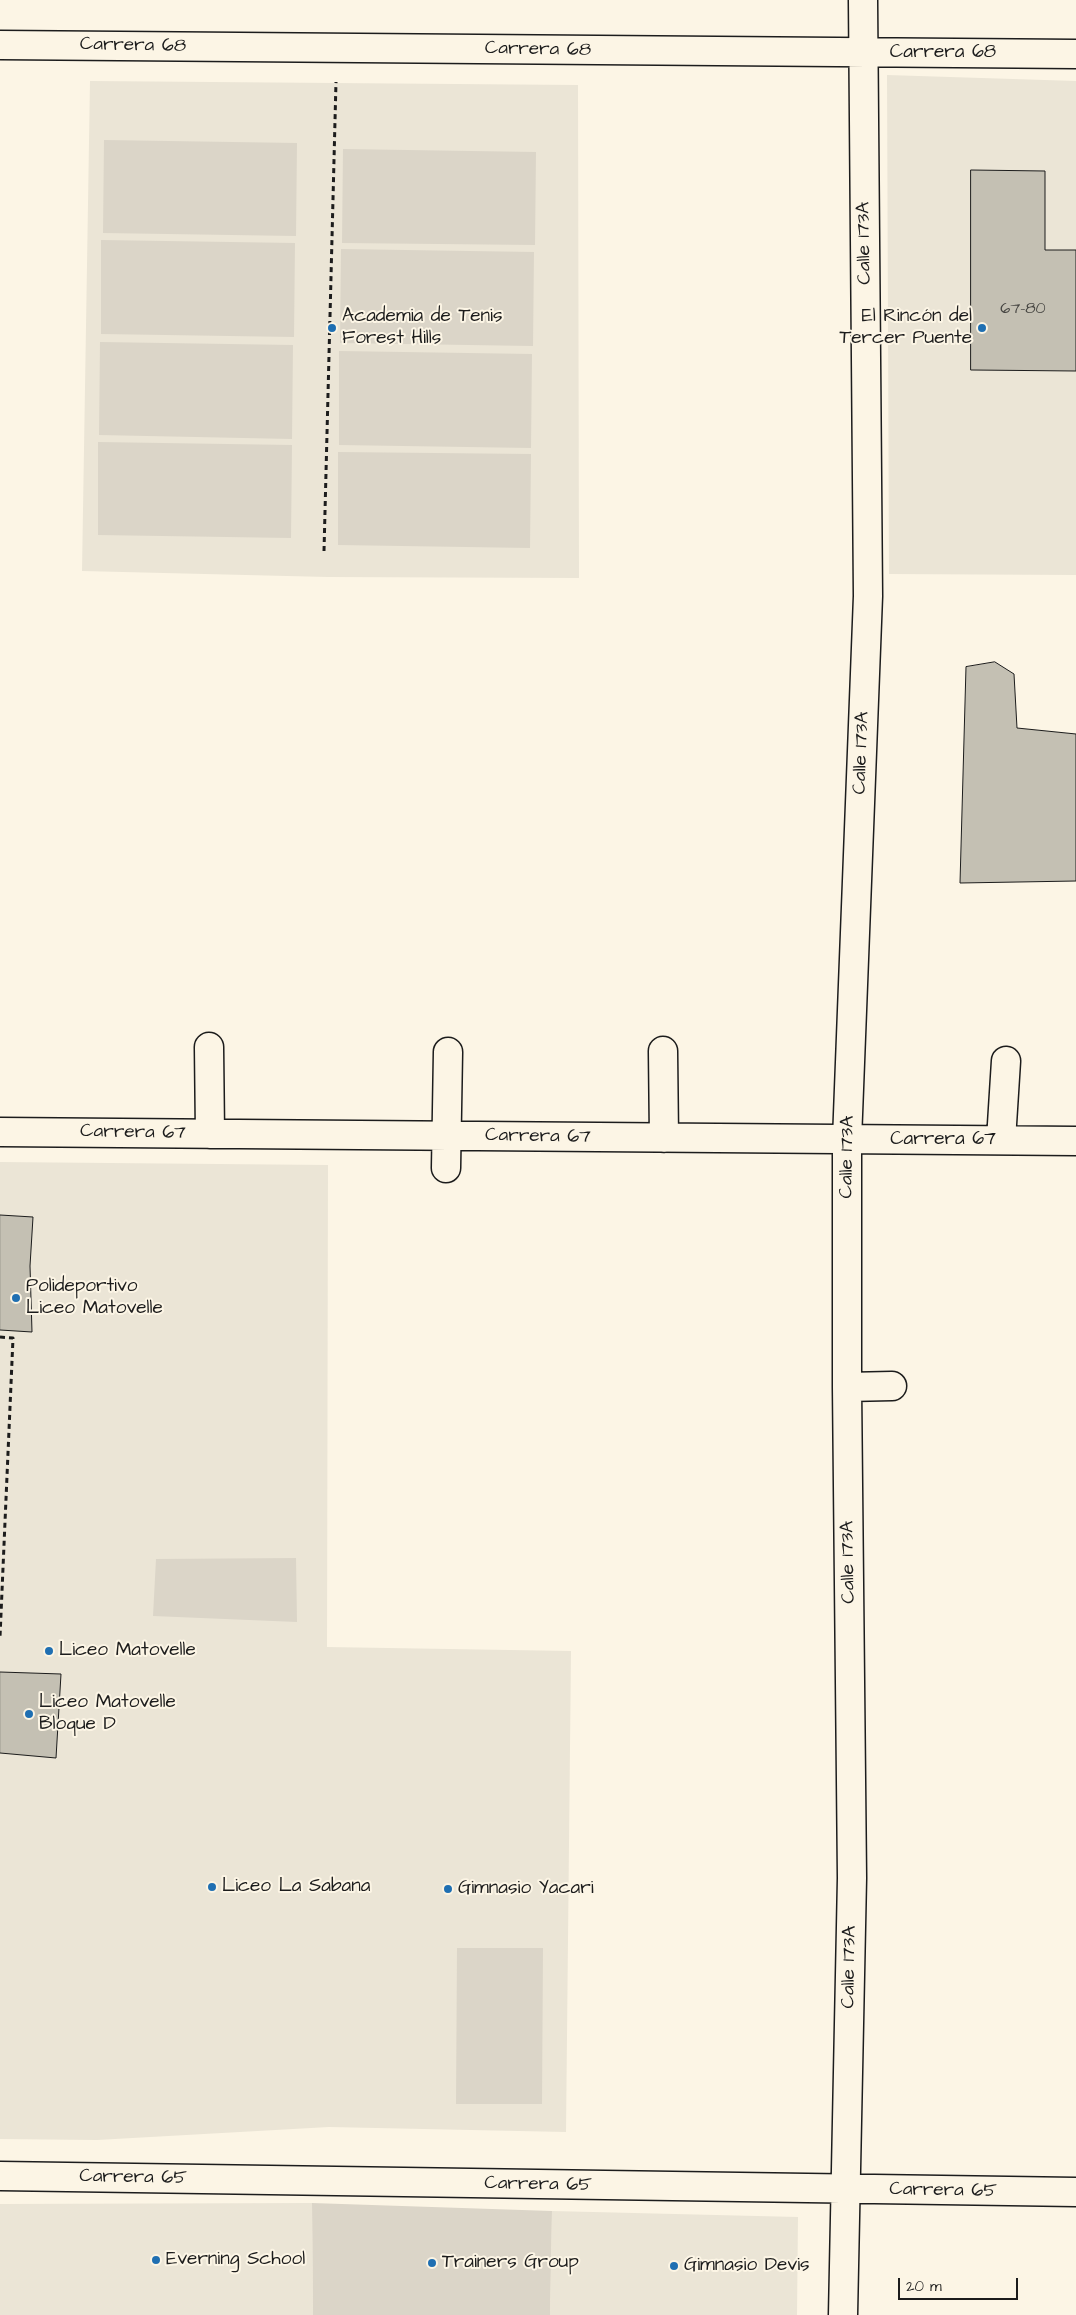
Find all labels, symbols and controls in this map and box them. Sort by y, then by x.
street label: Carrera 68 [80,34,186,58]
street label: Carrera 68 [485,38,591,62]
street label: Carrera 68 [890,42,996,64]
street label: Calle 173A [853,201,877,285]
house number: 67-80 [1000,300,1046,320]
place label: Academia de Tenis Forest Hills [342,306,502,350]
place label: El Rincón del Tercer Puente [840,306,972,350]
marker: Academia de Tenis Forest Hills [326,322,338,334]
marker: El Rincón del Tercer Puente [976,322,988,334]
street label: Calle 173A [849,711,875,795]
street label: Calle 173A [836,1115,860,1199]
street label: Carrera 67 [80,1121,186,1145]
street label: Carrera 67 [485,1125,591,1149]
street label: Carrera 67 [890,1129,996,1151]
place label: Polideportivo Liceo Matovelle [26,1276,163,1320]
marker: Polideportivo Liceo Matovelle [10,1292,22,1304]
street label: Calle 173A [837,1520,861,1604]
place label: Liceo Matovelle [59,1640,196,1662]
marker: Liceo Matovelle [43,1645,55,1657]
place label: Liceo Matovelle Bloque D [39,1692,176,1736]
marker: Liceo Matovelle Bloque D [23,1708,35,1720]
place label: Liceo La Sabana [222,1876,370,1898]
place label: Gimnasio Yacari [458,1878,594,1900]
marker: Liceo La Sabana [206,1881,218,1893]
marker: Gimnasio Yacari [442,1883,454,1895]
street label: Calle 173A [838,1925,862,2009]
street label: Carrera 65 [79,2166,187,2190]
street label: Carrera 65 [484,2173,592,2197]
street label: Carrera 65 [889,2179,997,2203]
place label: Everning School [166,2249,305,2271]
place label: Trainers Group [442,2252,579,2274]
marker: Everning School [150,2254,162,2266]
place label: Gimnasio Devis [684,2255,810,2277]
marker: Trainers Group [426,2257,438,2269]
marker: Gimnasio Devis [668,2260,680,2272]
scale bar [901,2268,1021,2300]
text: 20 m [906,2276,942,2297]

